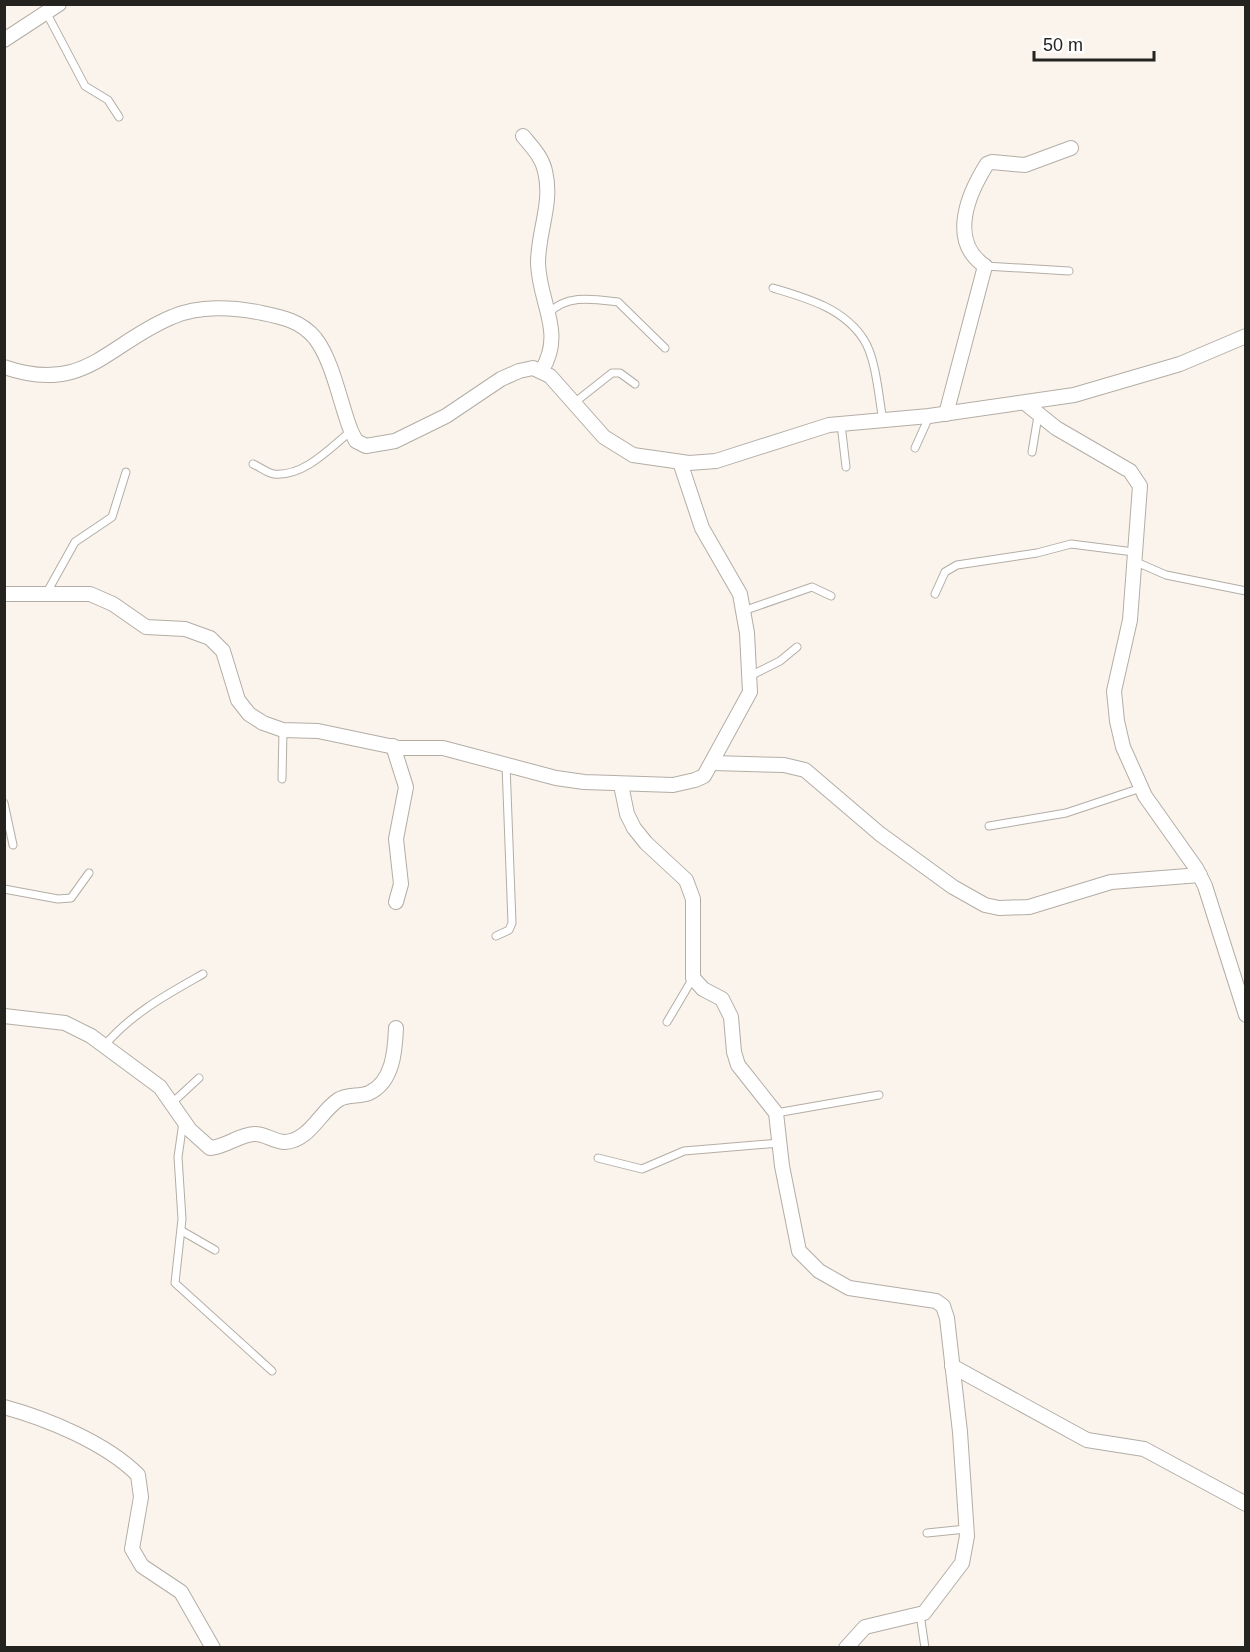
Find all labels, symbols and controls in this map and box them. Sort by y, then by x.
scale bar [1034,24,1154,62]
text: 50 m [1043,35,1083,55]

